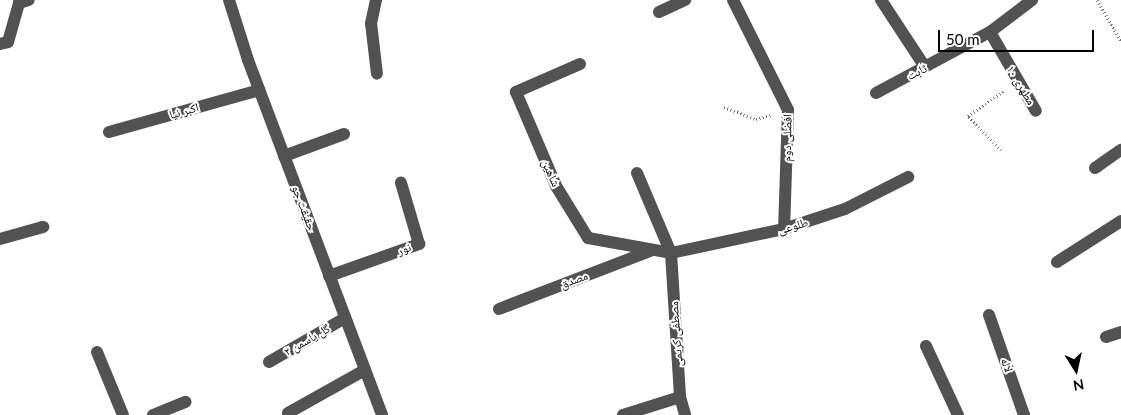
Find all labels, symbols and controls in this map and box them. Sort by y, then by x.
scale bar [941,20,1097,52]
text: 50 m [946,30,980,48]
street label: ثابت [905,61,929,83]
street label: مطهری ۱۰ [1004,63,1038,107]
street label: اکبر نیا [168,100,200,122]
street label: افضلی دوم [779,114,795,162]
street label: شاهین [539,157,563,189]
street label: حقیقت جو [289,183,319,233]
street label: طلوعی [776,215,810,237]
street label: نور [395,240,413,258]
street label: مصدق [558,268,590,292]
street label: مصطفی کریمی [667,301,685,367]
street label: گل یاسمن ۲ [281,321,333,359]
north arrow [1051,345,1101,395]
street label: لاله [998,356,1016,374]
text: N [1072,376,1085,395]

